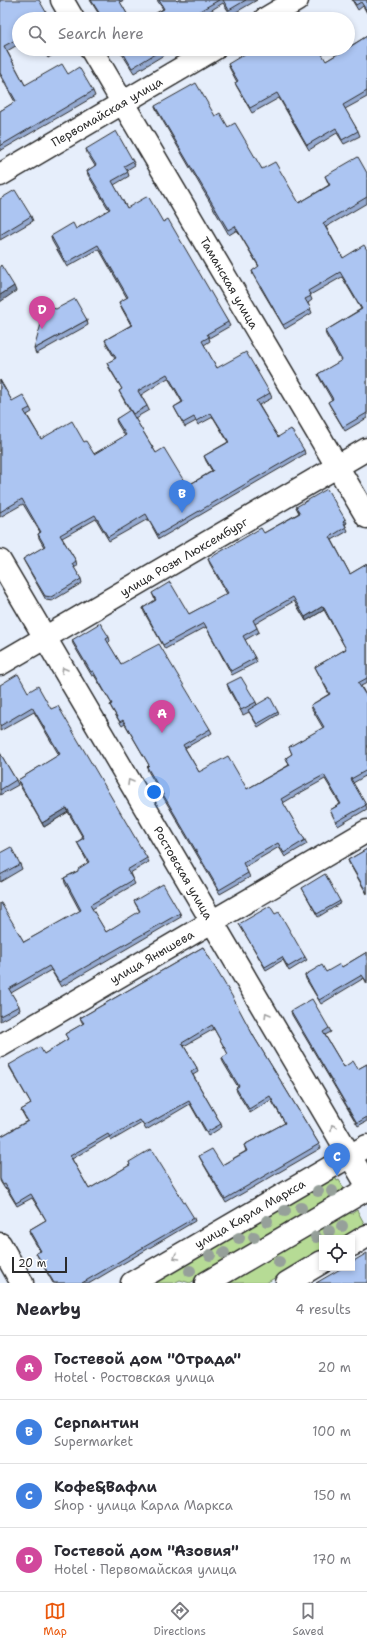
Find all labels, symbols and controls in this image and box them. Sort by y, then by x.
search box [12,12,355,56]
icon: search [26,23,48,45]
text: Search here [58,24,144,44]
street label: Первомайская улица [48,73,166,150]
street label: Таманская улица [196,234,262,332]
pin: D [29,296,55,329]
pin: B [169,480,195,513]
street label: улица Розы Люксембург [117,513,251,600]
one-way arrow [62,667,69,674]
pin: A [149,700,175,733]
one-way arrow [128,779,135,786]
your location [144,782,164,802]
street label: Ростовская улица [150,823,217,923]
street label: улица Янышева [107,926,197,988]
one-way arrow [264,1012,271,1019]
one-way arrow [330,1124,337,1131]
pin: C [324,1143,350,1176]
street label: улица Карла Маркса [192,1175,309,1252]
map controls [319,1235,355,1271]
button: locate [319,1235,355,1271]
one-way arrow [173,1253,180,1260]
scale bar [12,1255,67,1274]
text: 20 m [18,1256,46,1271]
text: Nearby [16,1298,81,1320]
text: 4 results [295,1301,351,1318]
text: Гостевой дом "Отрада" [54,1349,241,1369]
text: A [24,1359,34,1376]
text: 20 m [318,1359,351,1376]
text: Hotel · Ростовская улица [54,1369,214,1386]
text: Серпантин [54,1413,139,1433]
text: B [25,1423,33,1440]
text: 100 m [312,1423,351,1440]
text: Supermarket [54,1433,133,1450]
text: Кофе&Вафли [54,1477,157,1497]
text: C [25,1487,33,1504]
text: 150 m [313,1487,351,1504]
text: Shop · улица Карла Маркса [54,1497,233,1514]
text: Гостевой дом "Азовия" [54,1541,239,1561]
text: D [24,1551,34,1568]
text: 170 m [313,1551,351,1568]
text: Hotel · Первомайская улица [54,1561,237,1578]
tab: Map [43,1600,67,1639]
tab: Directions [153,1600,206,1639]
tab: Saved [292,1600,324,1639]

